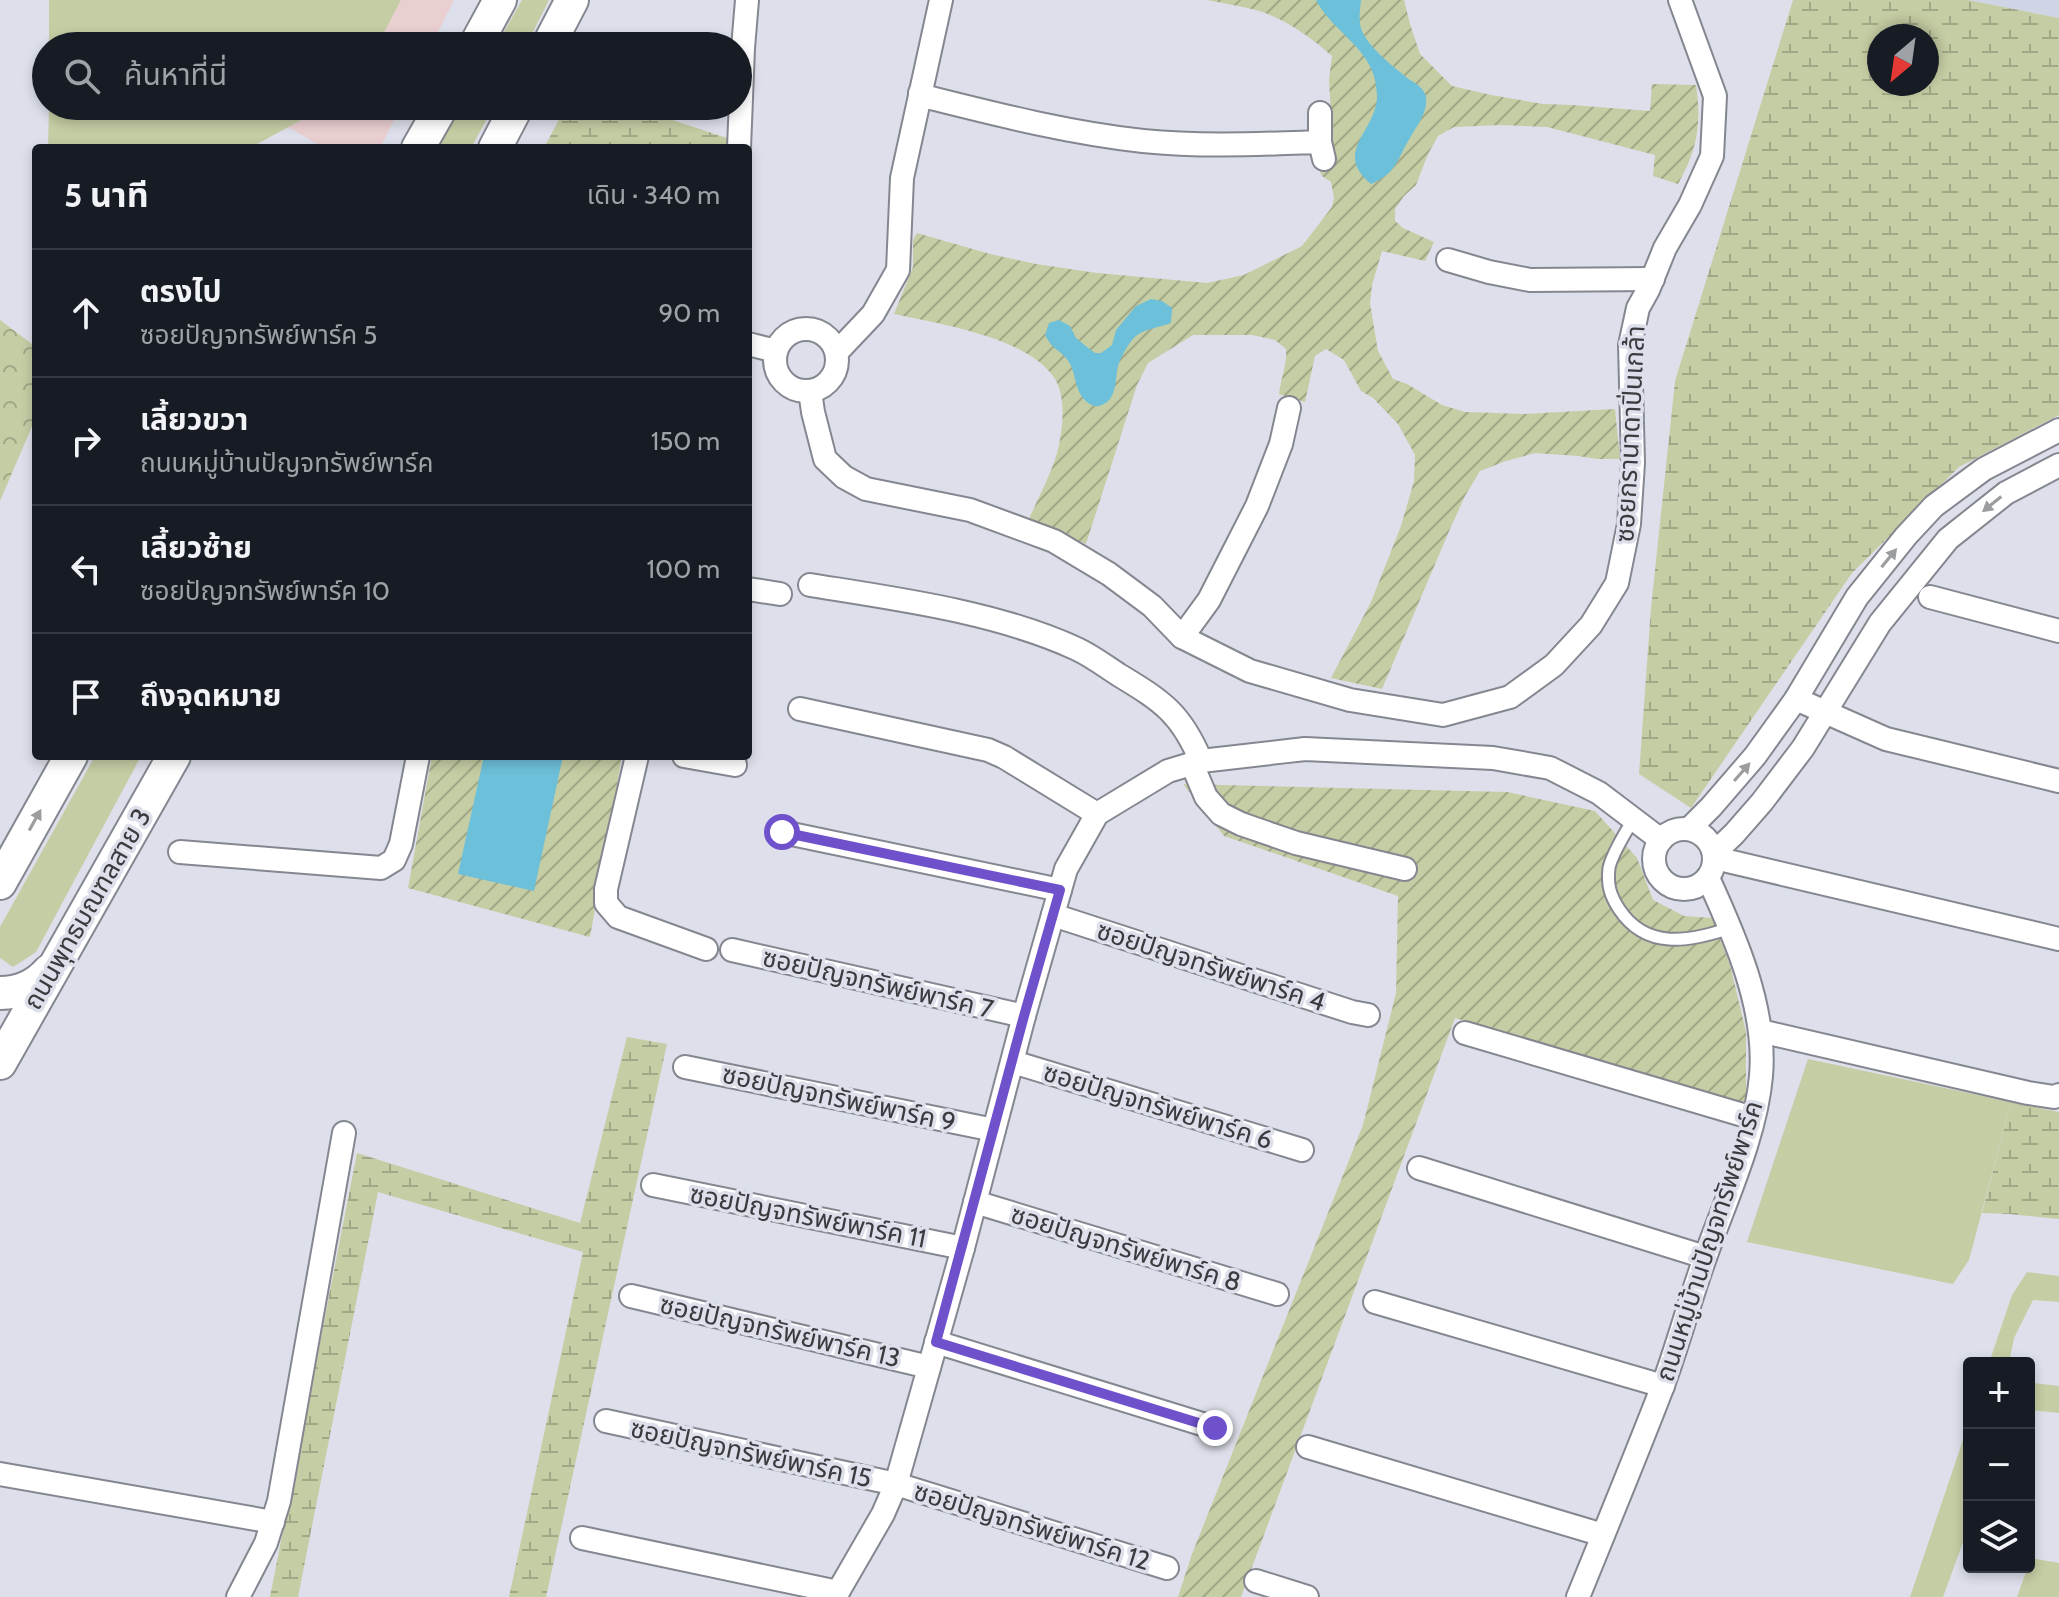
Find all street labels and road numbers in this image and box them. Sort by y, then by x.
street label: ซอยกรานาดาปิ่นเกล้า [1608,325,1652,543]
street label: ถนนพุทธมณฑลสาย 3 [16,803,158,1015]
street label: ซอยปัญจทรัพย์พาร์ค 4 [1093,914,1329,1018]
street label: ซอยปัญจทรัพย์พาร์ค 7 [759,941,997,1025]
street label: ซอยปัญจทรัพย์พาร์ค 6 [1040,1056,1276,1156]
street label: ซอยปัญจทรัพย์พาร์ค 9 [719,1058,959,1138]
street label: ถนนหมู่บ้านปัญจทรัพย์พาร์ค [1648,1097,1770,1385]
street label: ซอยปัญจทรัพย์พาร์ค 11 [687,1177,929,1255]
street label: ซอยปัญจทรัพย์พาร์ค 8 [1007,1198,1245,1298]
street label: ซอยปัญจทรัพย์พาร์ค 13 [657,1288,903,1374]
street label: ซอยปัญจทรัพย์พาร์ค 15 [627,1412,875,1494]
street label: ซอยปัญจทรัพย์พาร์ค 12 [910,1475,1154,1577]

